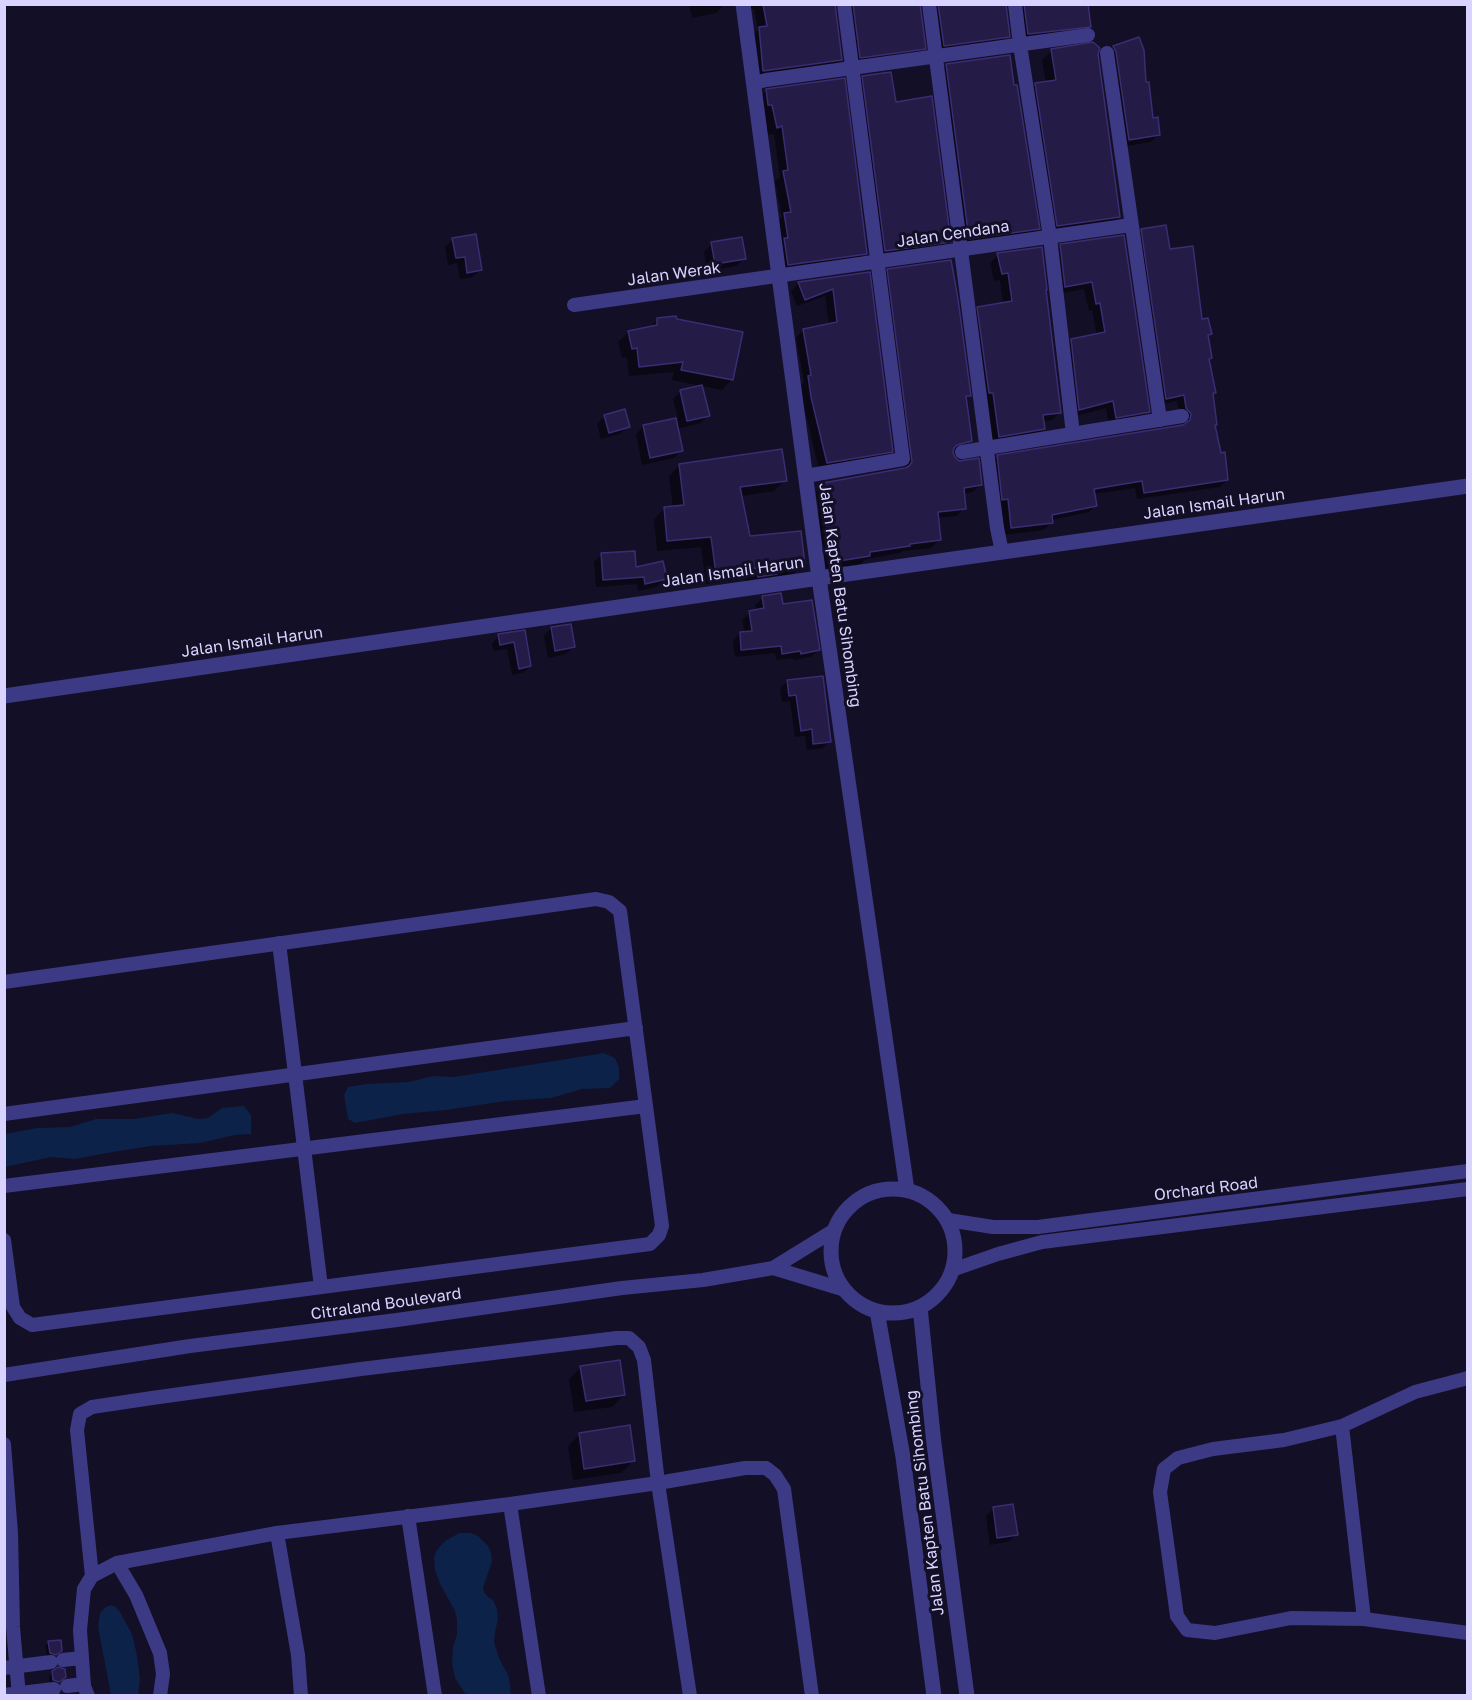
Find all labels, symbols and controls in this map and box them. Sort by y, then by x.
street label: Jalan Cendana [895,217,1011,251]
street label: Jalan Werak [626,258,722,290]
street label: Jalan Kapten Batu Sihombing [815,481,865,709]
street label: Jalan Ismail Harun [1142,485,1286,523]
street label: Jalan Ismail Harun [661,553,805,591]
street label: Jalan Ismail Harun [180,623,324,661]
street label: Orchard Road [1153,1173,1259,1205]
street label: Citraland Boulevard [309,1284,463,1324]
street label: Jalan Kapten Batu Sihombing [902,1389,948,1617]

